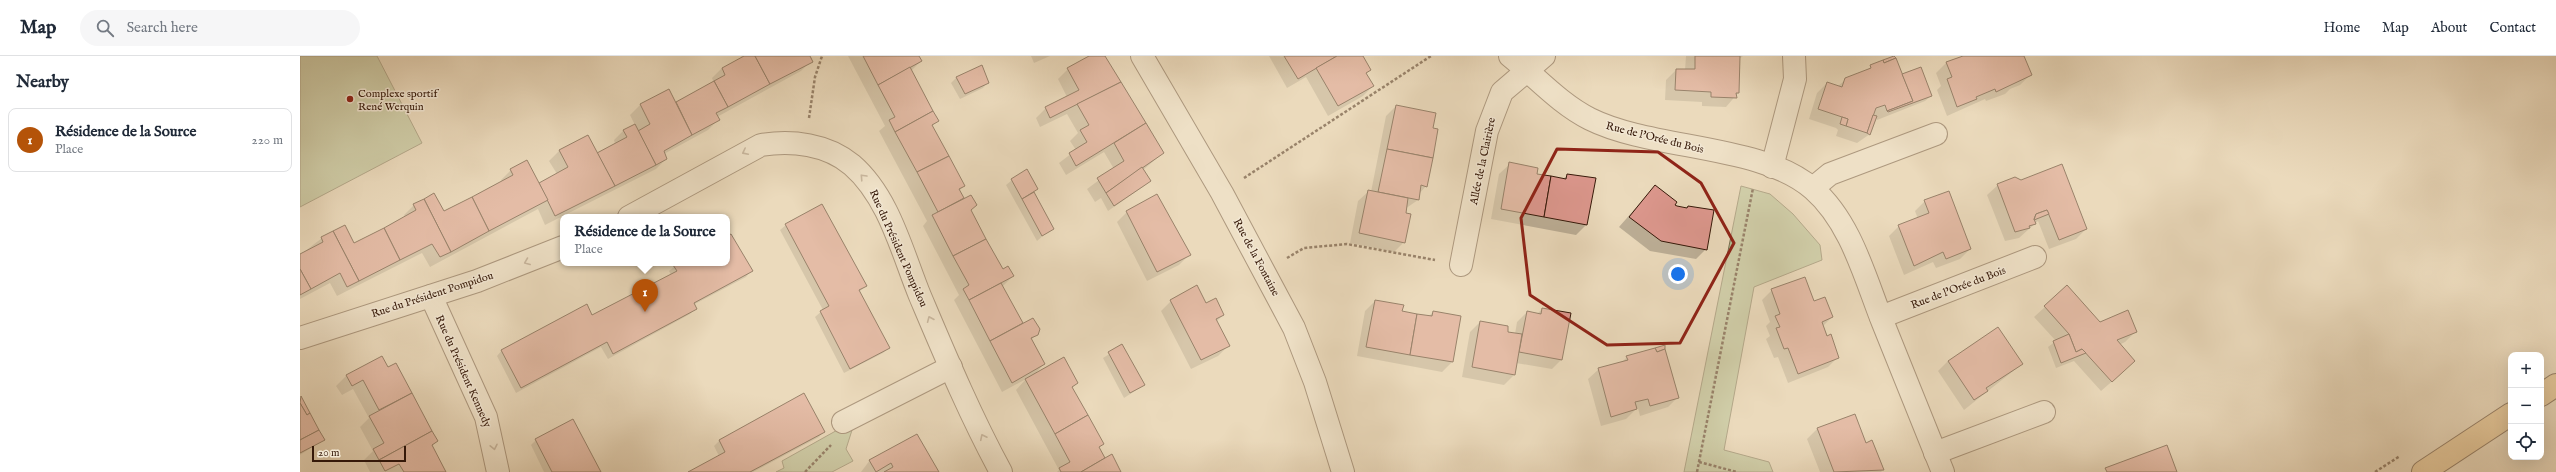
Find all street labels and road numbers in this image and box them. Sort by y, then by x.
street label: Allée de la Clairière [1467,116,1499,207]
street label: Rue de l'Orée du Bois [1604,119,1705,157]
street label: Rue du Président Pompidou [866,187,931,310]
street label: Rue de la Fontaine [1230,216,1282,299]
street label: Rue de l'Orée du Bois [1909,263,2008,312]
street label: Rue du Président Pompidou [370,269,495,321]
street label: Rue du Président Kennedy [432,313,494,430]

